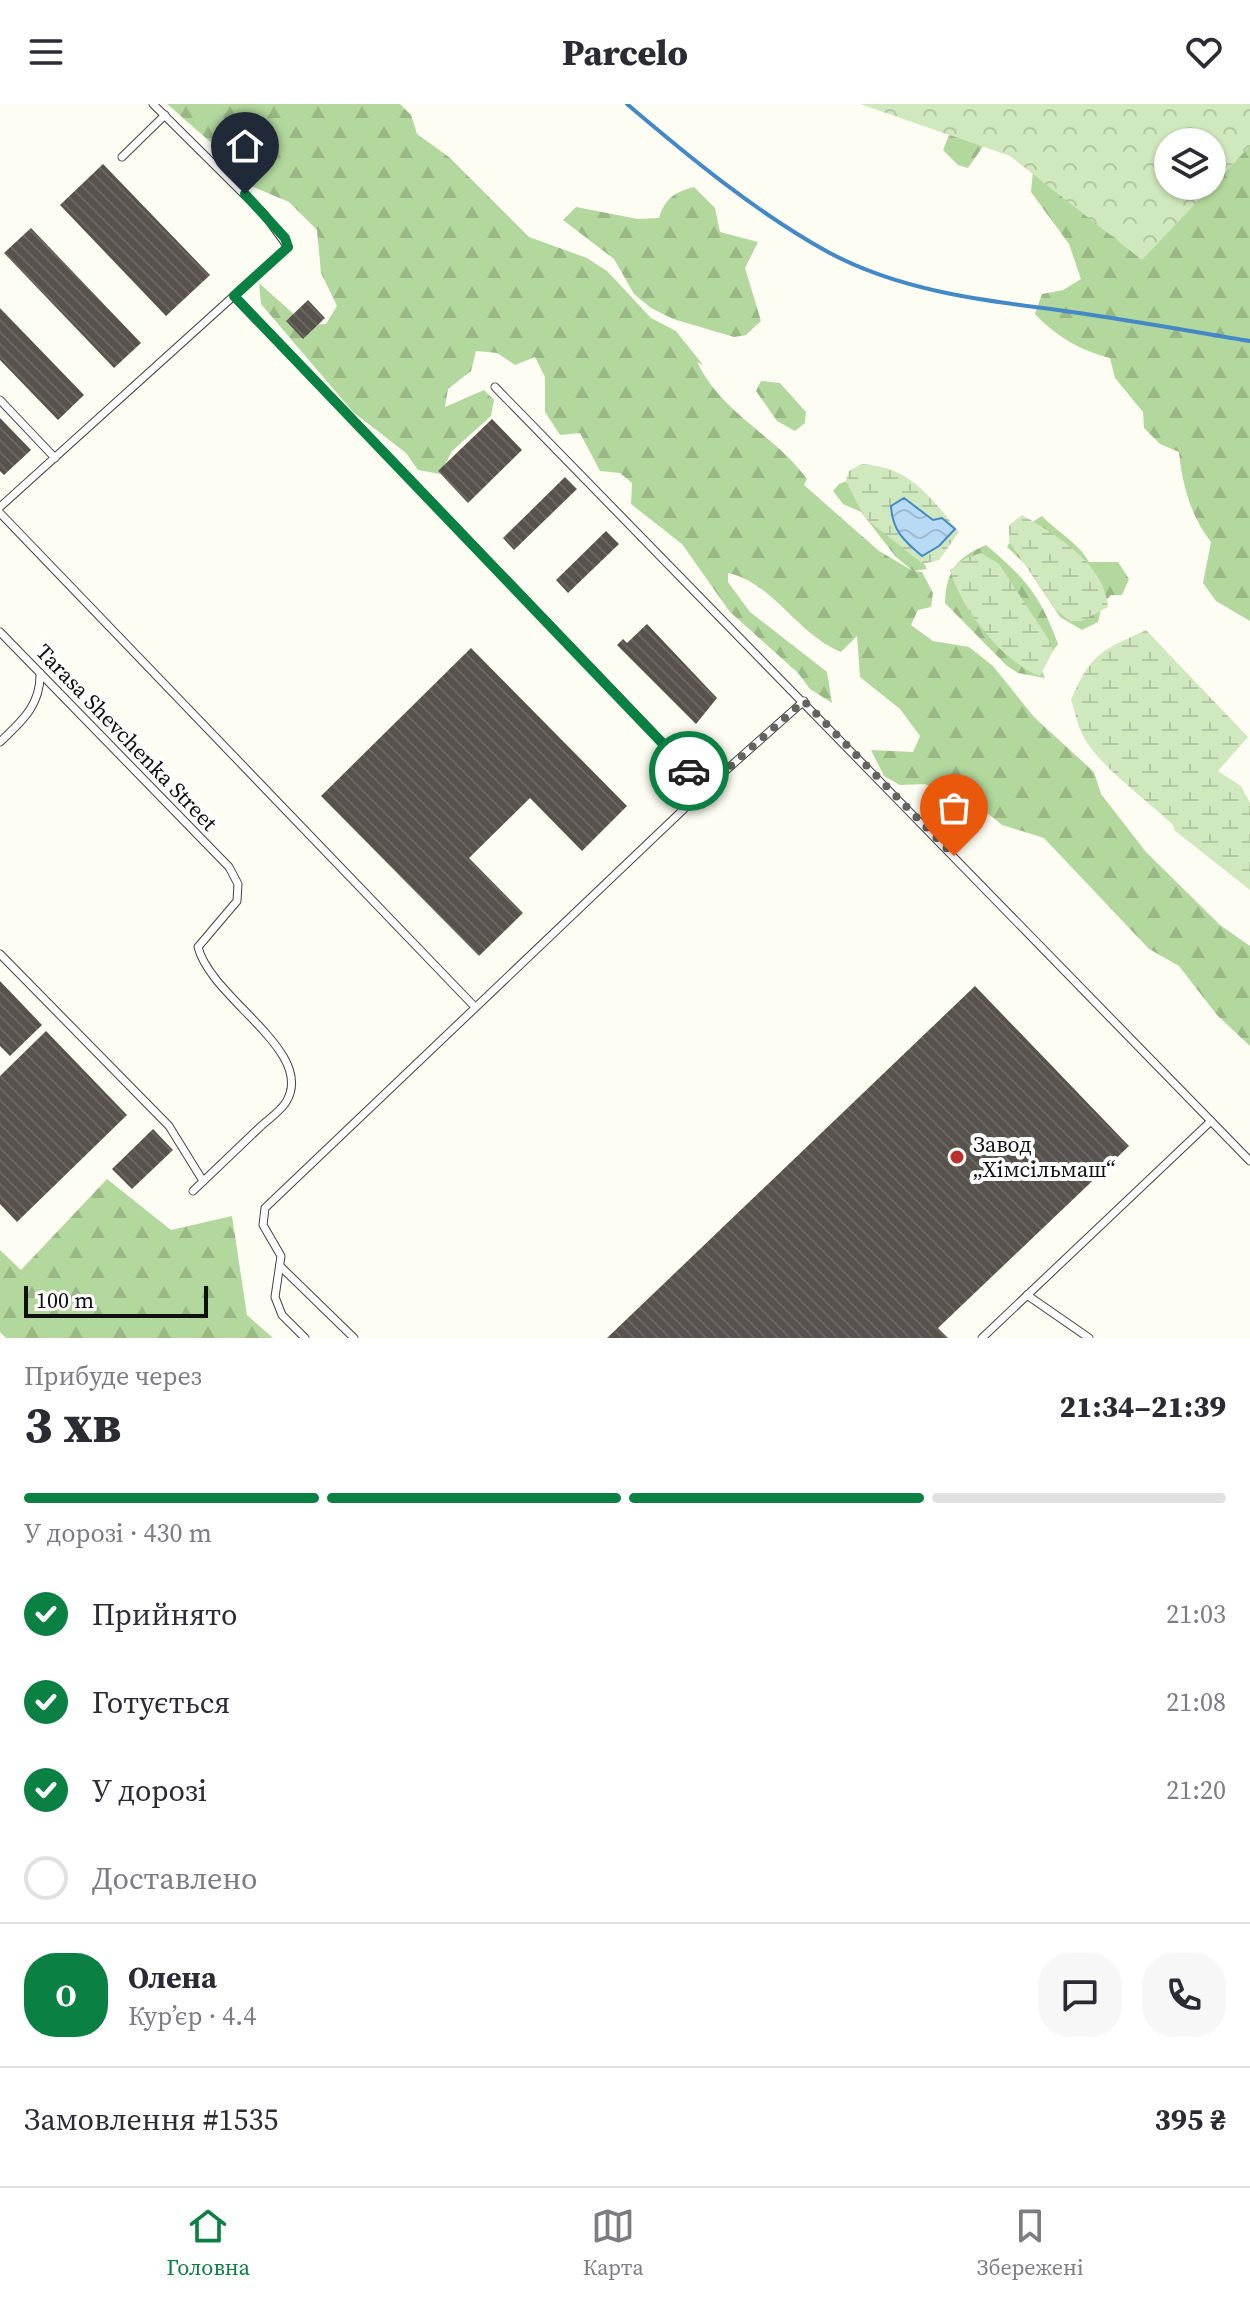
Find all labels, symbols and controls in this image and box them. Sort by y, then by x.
text: Parcelo [562,28,688,77]
icon: menu [24,30,68,74]
icon: heart [1182,30,1226,74]
pin [211,112,279,194]
icon: home [223,124,267,168]
map controls [1154,128,1226,200]
button: layers [1154,128,1226,200]
street label: Tarasa Shevchenka Street [30,637,225,838]
courier [649,731,729,811]
icon: car [667,749,711,793]
pin [920,774,988,856]
icon: bag [932,786,976,830]
place label: Завод „Хімсільмаш“ [973,1129,1115,1184]
marker: Завод „Хімсільмаш“ [948,1148,966,1166]
scale bar [24,1282,208,1318]
text: 100 m [36,1285,94,1315]
text: Прибуде через [24,1358,202,1394]
text: 21:34–21:39 [1059,1386,1226,1427]
text: 3 хв [24,1388,121,1459]
text: У дорозі · 430 m [24,1515,212,1551]
icon: check [24,1592,68,1636]
text: Прийнято [92,1594,238,1635]
text: 21:03 [1166,1596,1226,1632]
icon: check [24,1680,68,1724]
text: Готується [92,1682,230,1723]
text: 21:08 [1166,1684,1226,1720]
icon: check [24,1768,68,1812]
text: У дорозі [92,1770,207,1811]
text: 21:20 [1166,1772,1226,1808]
text: Доставлено [92,1858,257,1899]
button: chat [1038,1953,1122,2037]
button: phone [1142,1953,1226,2037]
text: Олена [128,1957,217,1998]
text: О [55,1975,77,2016]
text: Кур’єр · 4.4 [128,1998,256,2034]
text: Замовлення #1535 [24,2099,279,2140]
text: 395 ₴ [1155,2099,1226,2140]
tab: Головна [166,2204,250,2282]
tab: Карта [583,2204,644,2282]
tab: Збережені [977,2204,1084,2282]

